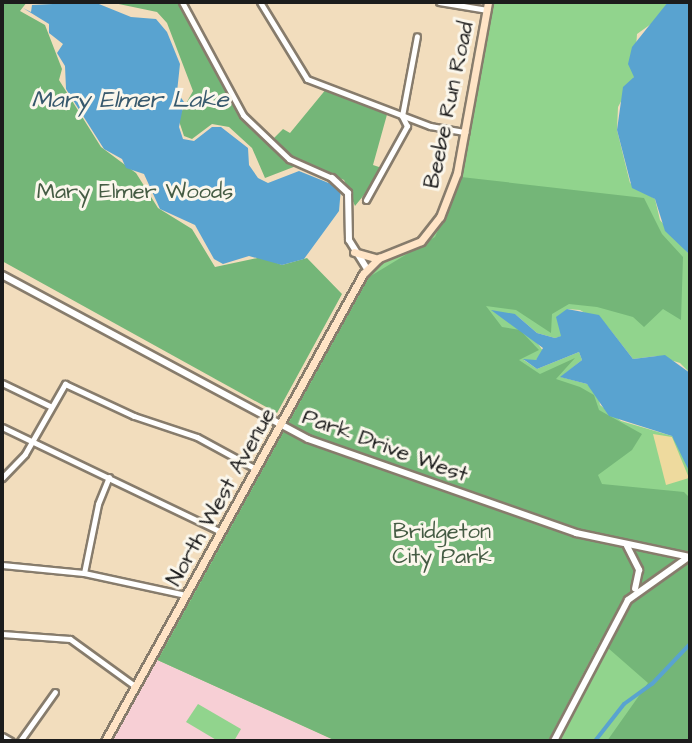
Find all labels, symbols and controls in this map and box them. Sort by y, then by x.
street label: Beebe Run Road [418,19,480,191]
water label: Mary Elmer Lake [31,87,229,115]
park label: Mary Elmer Woods [37,179,233,205]
street label: North West Avenue [161,403,281,591]
street label: Park Drive West [299,404,471,488]
park label: Bridgeton City Park [392,518,492,570]

